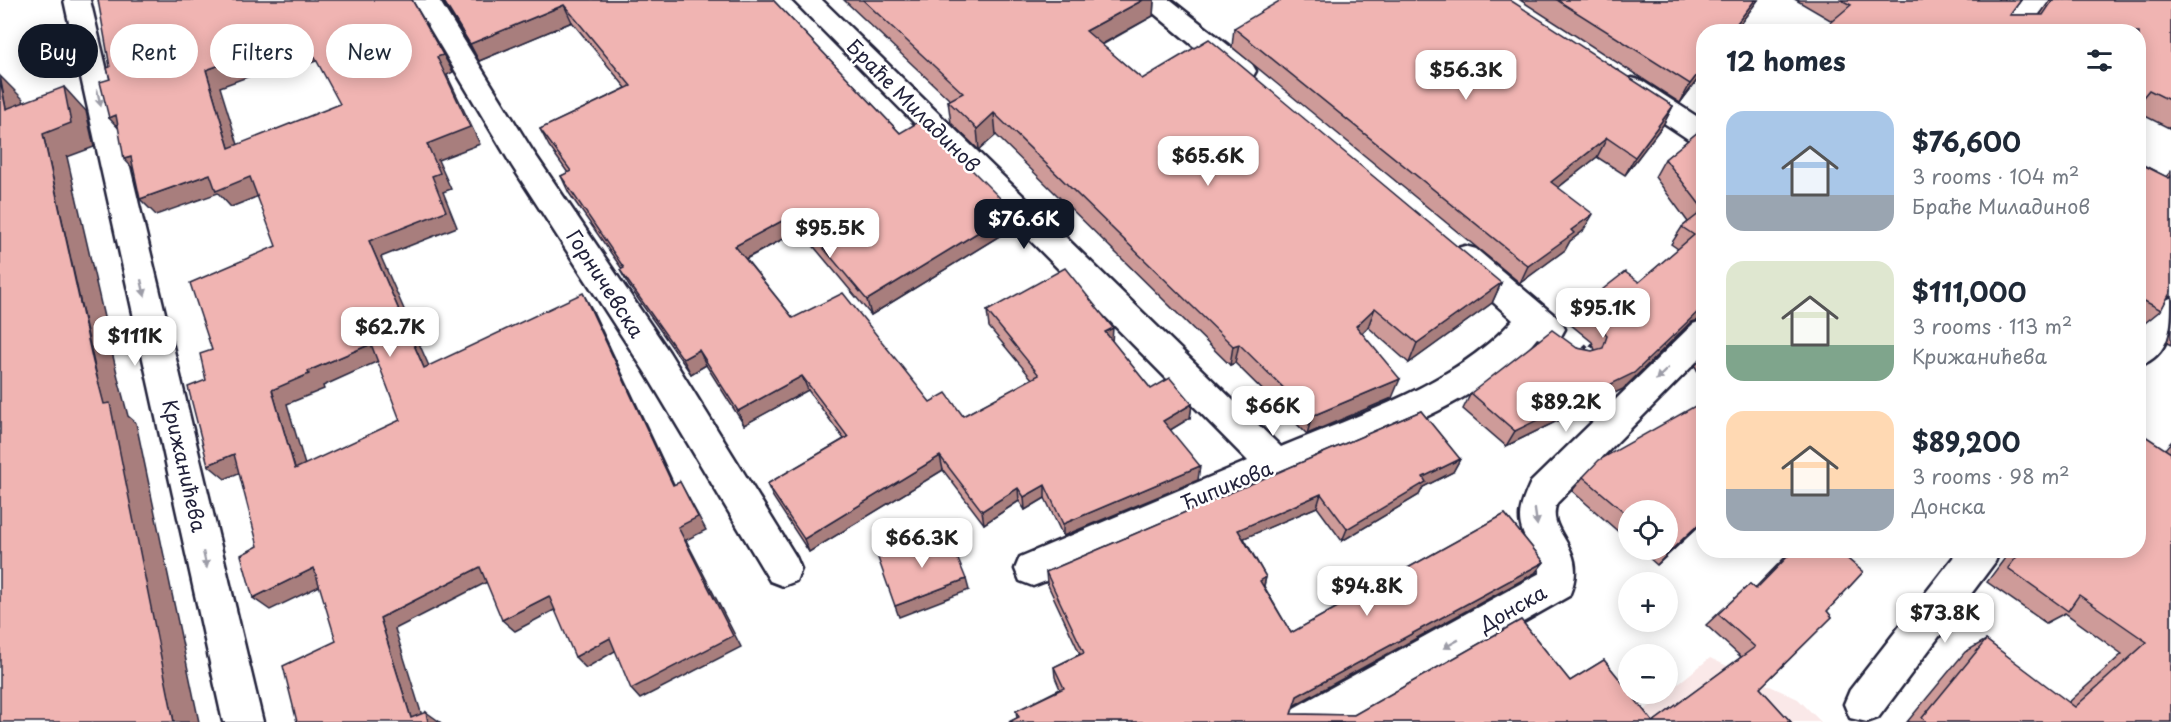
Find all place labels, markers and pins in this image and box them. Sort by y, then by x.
pin: $56.3K [1417,50,1515,101]
pin: $65.6K [1159,136,1257,187]
pin: $76.6K [975,199,1073,250]
pin: $95.5K [781,208,879,259]
pin: $95.1K [1554,288,1652,339]
pin: $62.7K [341,307,439,358]
pin: $111K [93,316,177,367]
pin: $89.2K [1517,382,1615,433]
pin: $66K [1237,386,1309,437]
pin: $66.3K [873,518,971,569]
pin: $94.8K [1318,566,1416,617]
pin: $73.8K [1896,593,1994,644]

